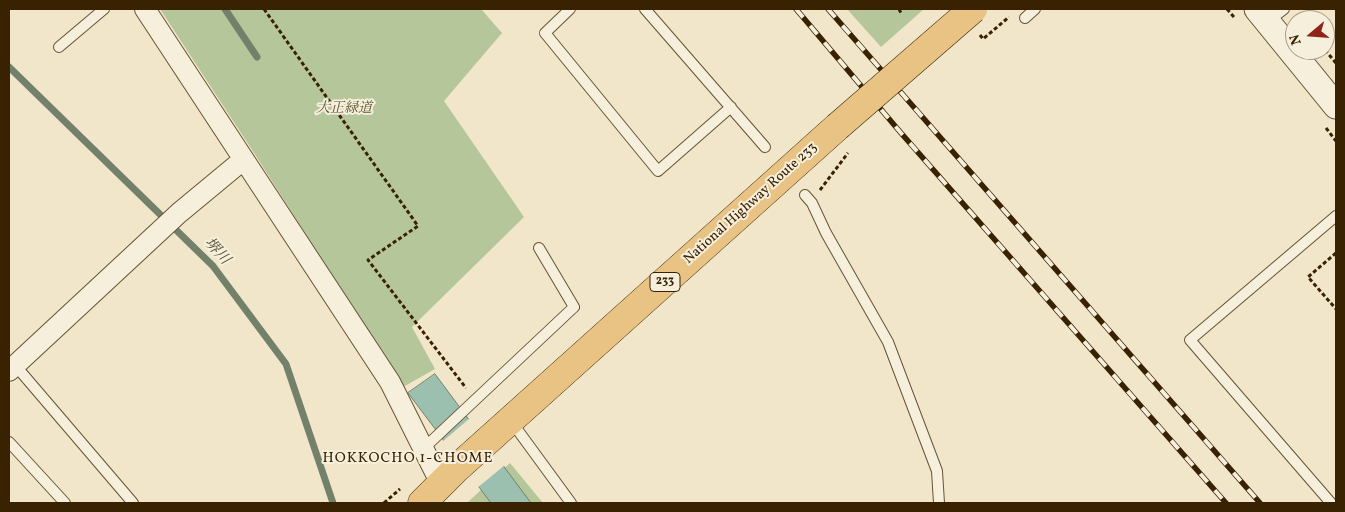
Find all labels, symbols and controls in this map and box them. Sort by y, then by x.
north arrow [1285,10,1335,60]
text: N [1286,32,1307,47]
park label: 大正緑道 [316,101,372,117]
street label: National Highway Route 233 [681,140,821,268]
water label: 堺川 [199,235,233,269]
road number: 233 [650,272,680,292]
district label: HOKKOCHO 1-CHOME [320,450,496,468]

